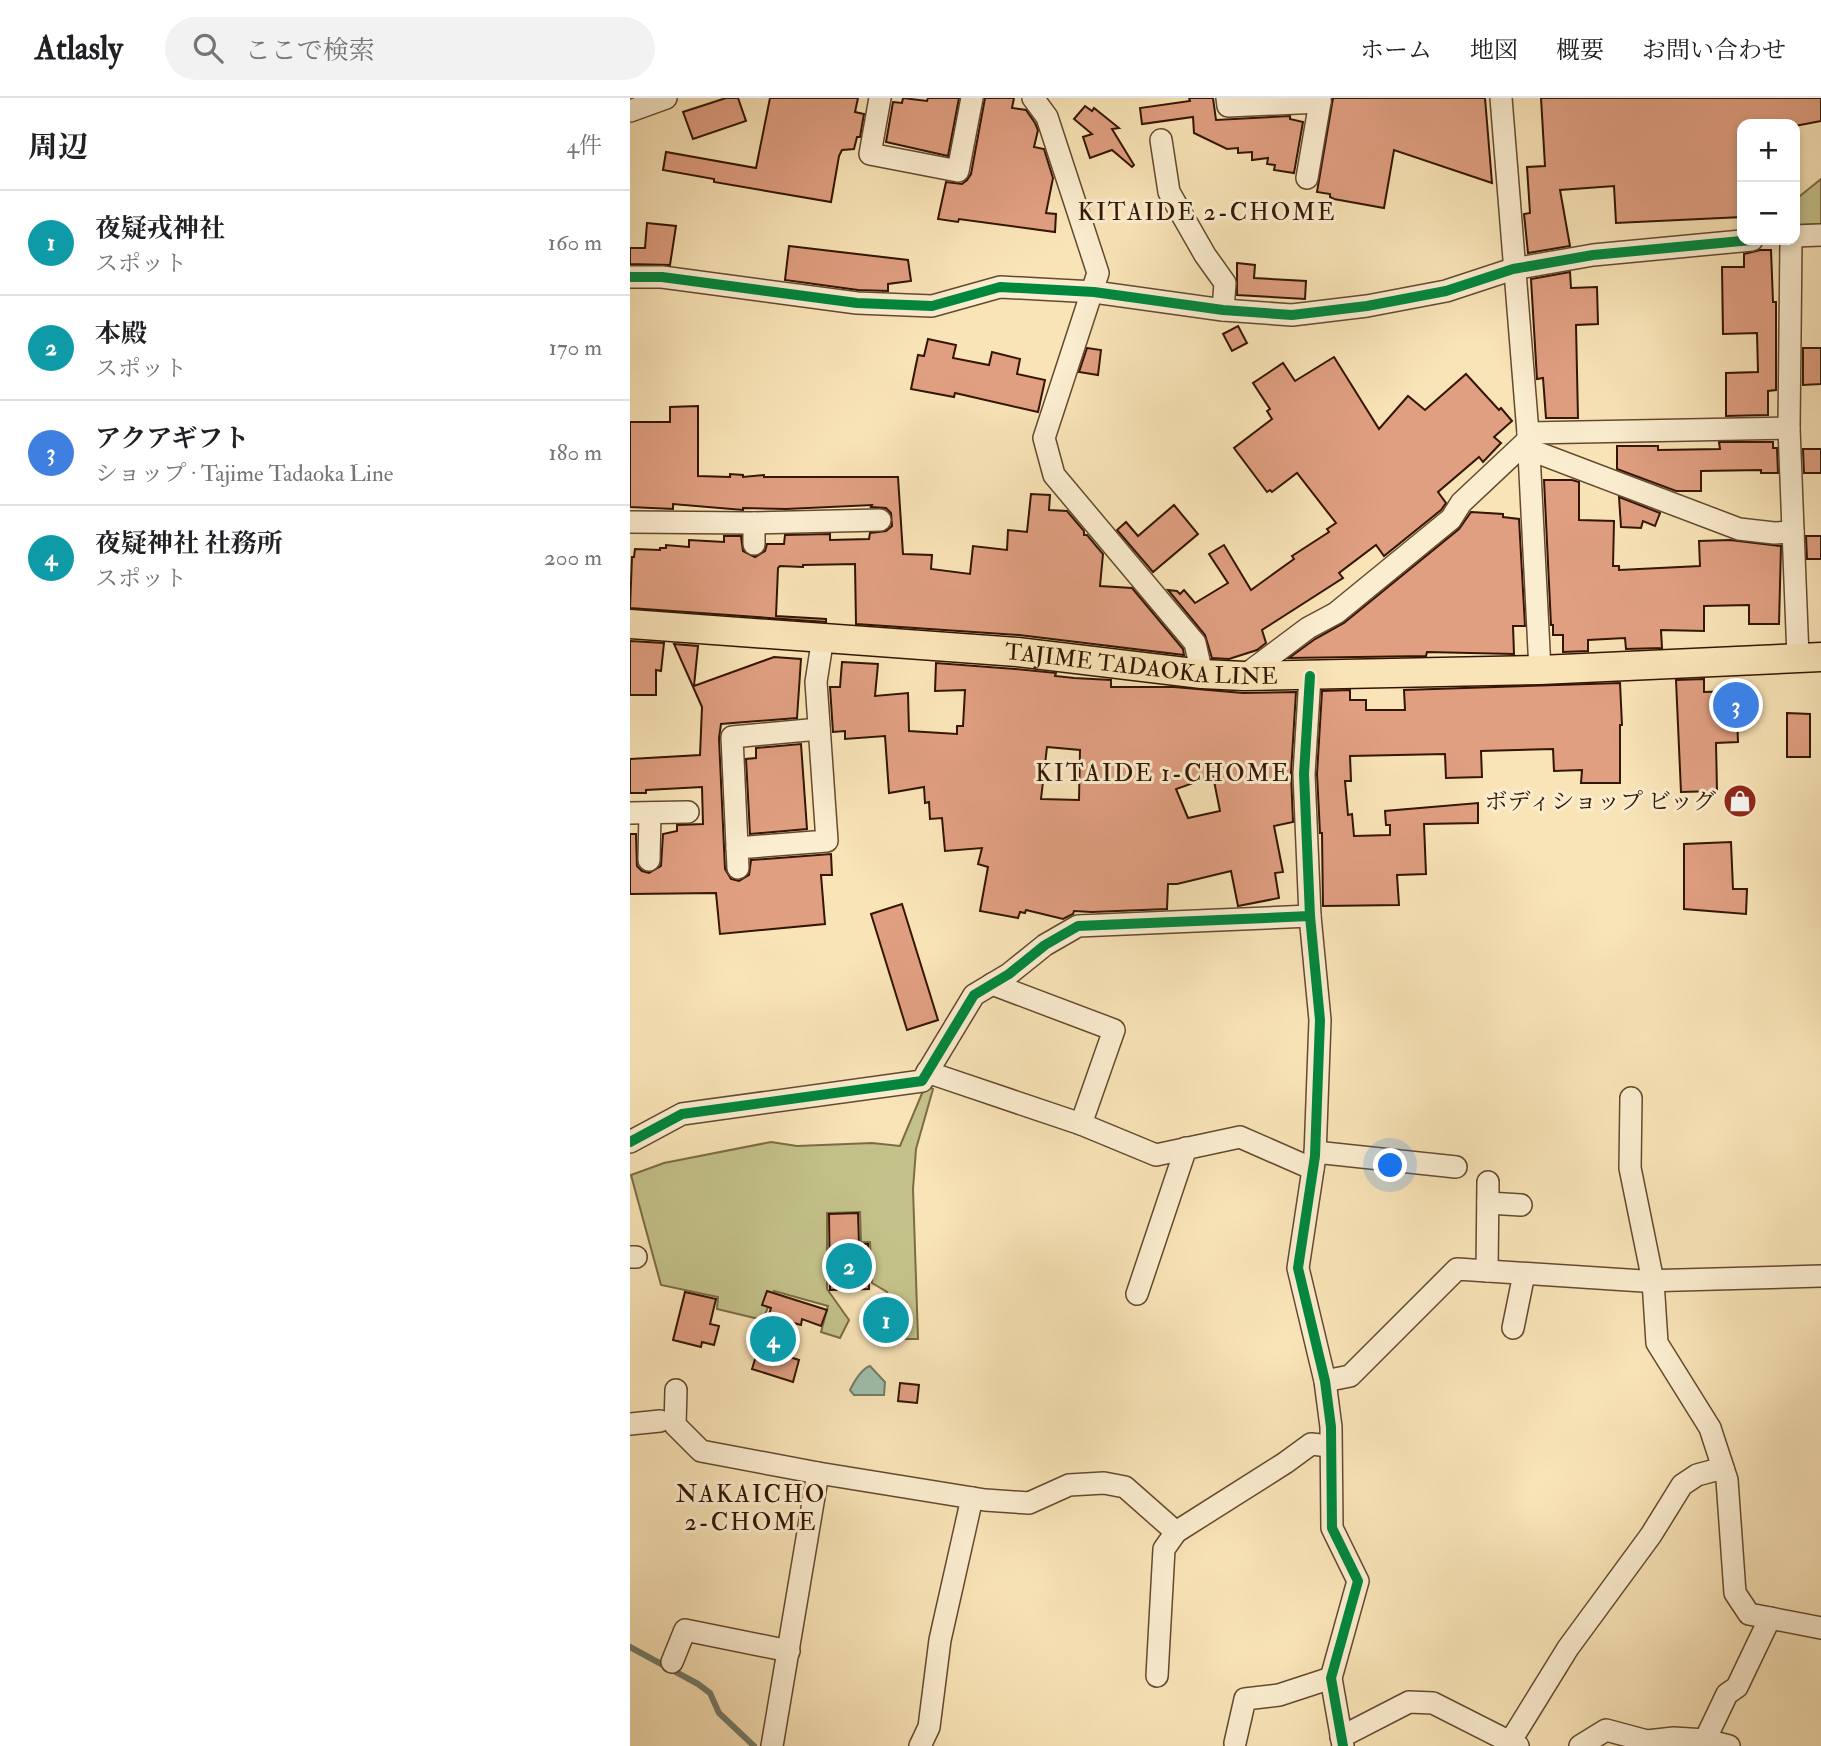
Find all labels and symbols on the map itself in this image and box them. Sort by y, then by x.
district label: KITAIDE 2-CHOME [1077,197,1337,228]
street label: TAJIME TADAOKA LINE [1004,637,1278,691]
pin: 3 [1713,679,1759,731]
district label: KITAIDE 1-CHOME [1035,758,1291,789]
shop icon: ボディショップ ビッグ [1721,782,1759,820]
place label: ボディショップ ビッグ [1484,787,1716,816]
your location [1373,1148,1407,1182]
pin: 2 [826,1240,872,1292]
pin: 1 [863,1294,909,1346]
pin: 4 [750,1313,796,1365]
district label: NAKAICHO 2-CHOME [676,1479,826,1538]

